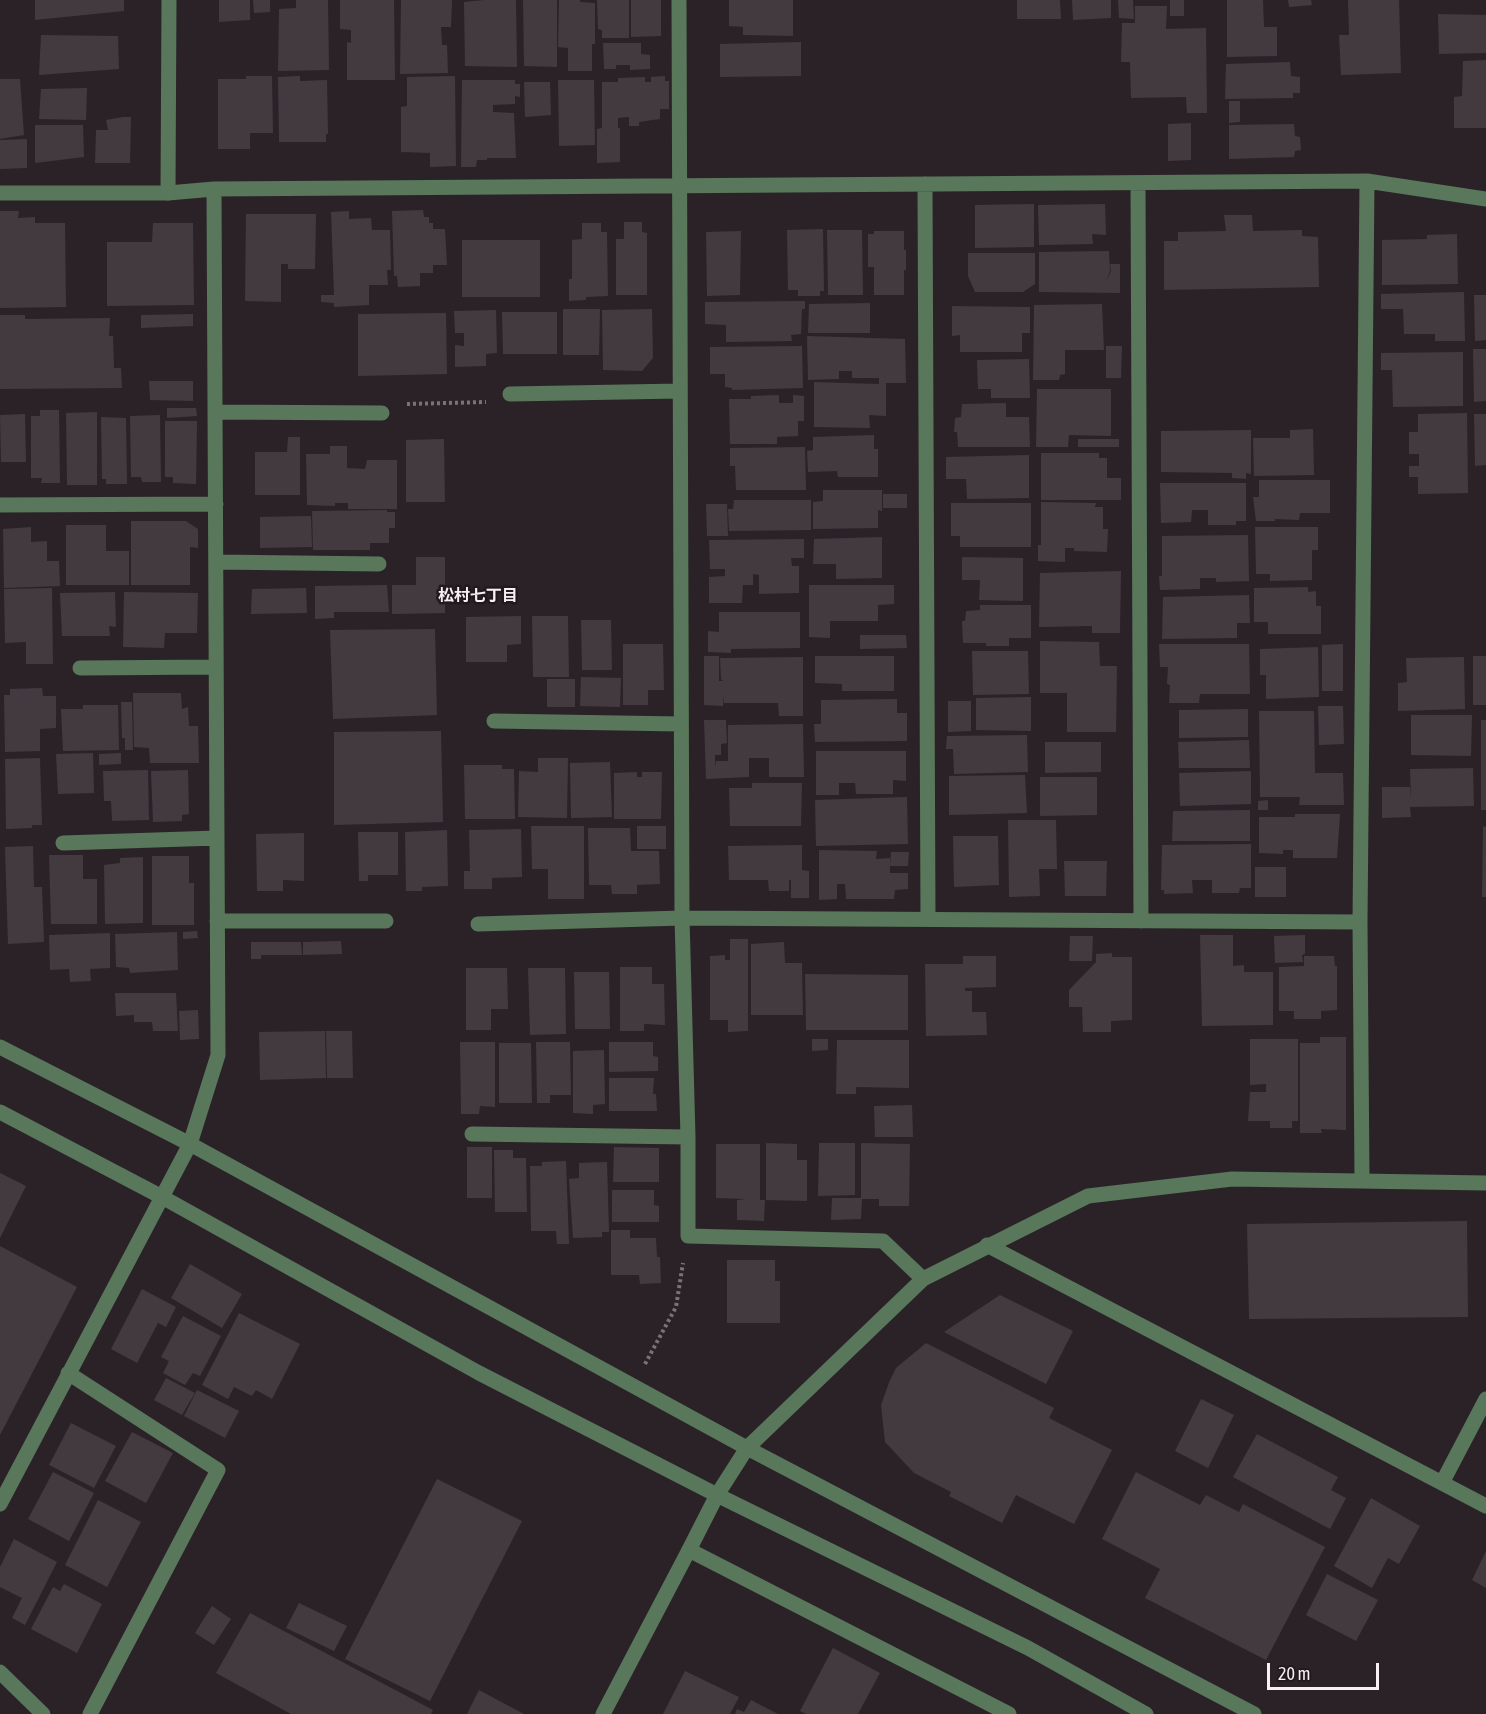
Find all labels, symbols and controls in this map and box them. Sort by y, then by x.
district label: 松村七丁目 [438,586,518,606]
scale bar [1270,1651,1382,1689]
text: 20 m [1278,1663,1310,1684]

